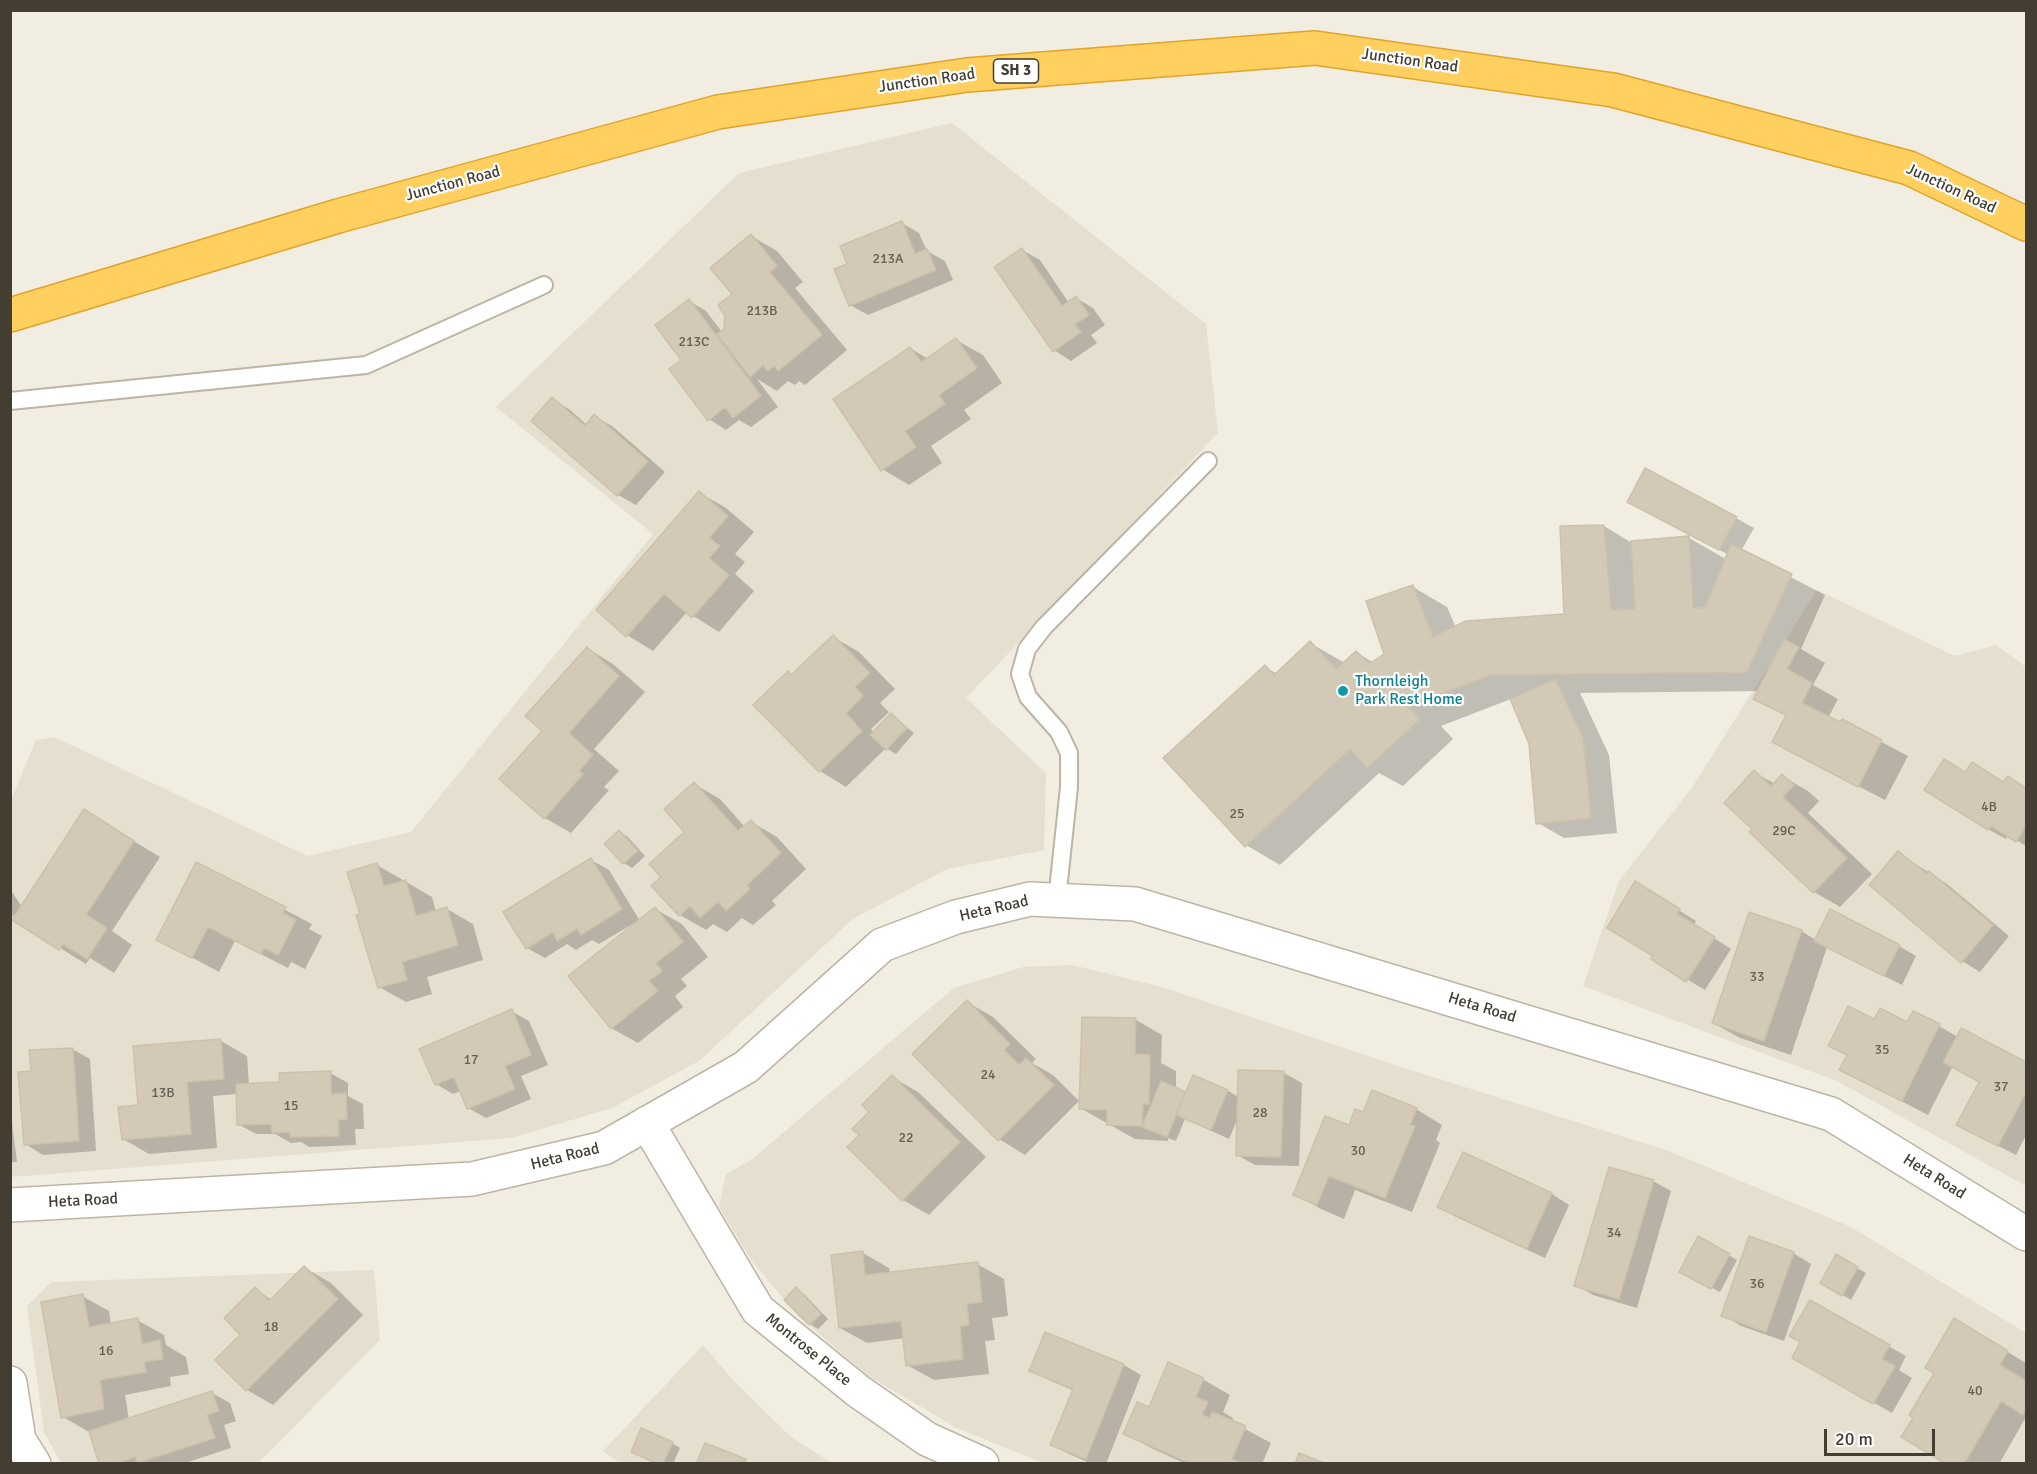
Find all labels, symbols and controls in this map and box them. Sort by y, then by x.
street label: Junction Road [1361,45,1459,77]
road number: SH 3 [994,59,1038,83]
street label: Junction Road [878,65,976,97]
street label: Junction Road [1903,160,1999,218]
street label: Junction Road [404,162,502,206]
house number: 213A [872,251,904,267]
house number: 213B [746,303,778,319]
house number: 213C [678,334,710,350]
place label: Thornleigh Park Rest Home [1355,672,1463,710]
marker: Thornleigh Park Rest Home [1336,684,1350,698]
house number: 4B [1981,799,1997,815]
house number: 25 [1229,806,1245,822]
house number: 29C [1772,823,1796,839]
street label: Heta Road [958,892,1030,926]
house number: 33 [1749,969,1765,985]
street label: Heta Road [1446,989,1518,1027]
house number: 35 [1874,1042,1890,1058]
house number: 17 [463,1052,479,1068]
house number: 24 [980,1067,996,1083]
house number: 37 [1993,1079,2009,1095]
house number: 13B [151,1085,175,1101]
house number: 15 [283,1098,299,1114]
house number: 28 [1252,1105,1268,1121]
house number: 22 [898,1130,914,1146]
street label: Heta Road [529,1139,601,1175]
house number: 30 [1350,1143,1366,1159]
street label: Heta Road [1899,1150,1969,1204]
street label: Heta Road [47,1190,119,1212]
house number: 34 [1606,1225,1622,1241]
house number: 36 [1749,1276,1765,1292]
street label: Montrose Place [761,1309,855,1391]
house number: 18 [263,1319,279,1335]
house number: 16 [98,1343,114,1359]
house number: 40 [1967,1383,1983,1399]
scale bar [1827,1417,1938,1455]
text: 20 m [1835,1428,1873,1450]

